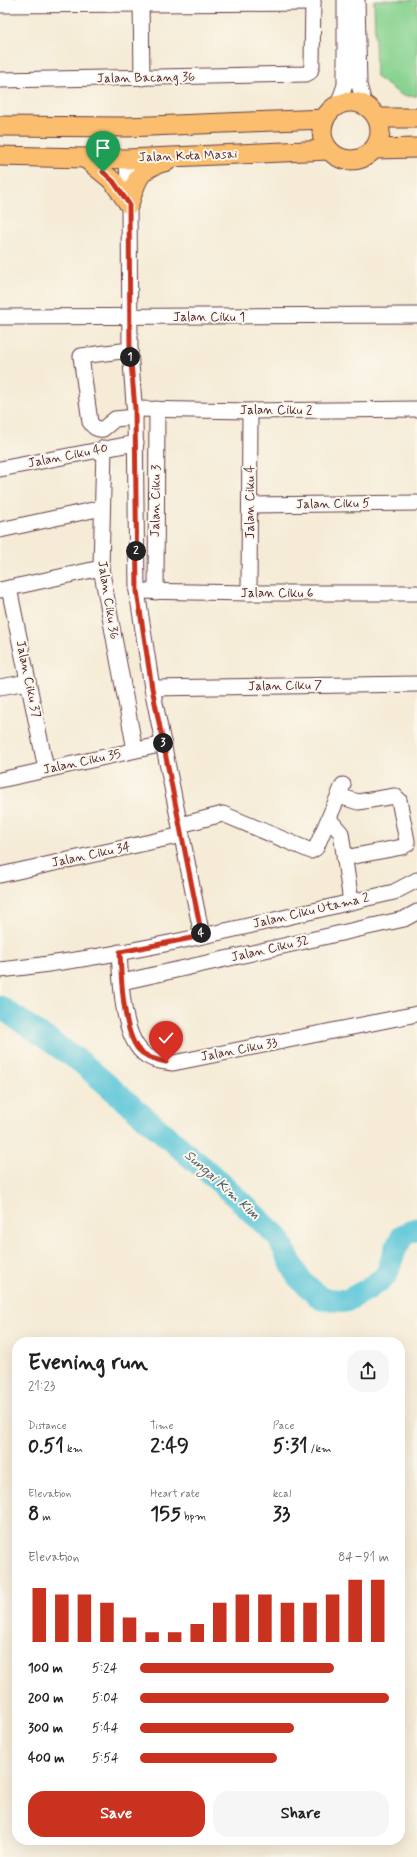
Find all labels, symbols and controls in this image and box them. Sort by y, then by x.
street label: Jalan Bacang 36 [97,69,195,87]
pin [86,131,120,172]
icon: arrive [92,137,114,159]
street label: Jalan Kota Masai [138,146,238,166]
street label: Jalan Ciku 1 [173,309,245,326]
pin: 1 [120,347,140,367]
text: 1 [128,350,132,364]
street label: Jalan Ciku 2 [240,402,313,419]
street label: Jalan Ciku 40 [26,440,110,472]
street label: Jalan Ciku 3 [147,465,165,537]
street label: Jalan Ciku 4 [242,465,259,539]
street label: Jalan Ciku 5 [296,495,370,513]
pin: 2 [126,541,146,561]
text: 2 [133,544,139,558]
street label: Jalan Ciku 36 [93,559,123,641]
street label: Jalan Ciku 6 [241,585,314,602]
street label: Jalan Ciku 37 [11,639,45,720]
street label: Jalan Ciku 7 [248,677,322,695]
pin: 3 [153,733,173,753]
text: 3 [161,736,165,750]
street label: Jalan Ciku 35 [42,745,123,779]
street label: Jalan Ciku 34 [50,838,132,872]
street label: Jalan Ciku Utama 2 [251,889,371,933]
pin: 4 [191,923,211,943]
text: 4 [198,926,204,940]
street label: Jalan Ciku 32 [230,932,311,966]
pin [149,1021,183,1062]
icon: check [155,1027,177,1049]
street label: Jalan Ciku 33 [199,1034,279,1066]
water label: Sungai Kim Kim [179,1146,264,1225]
text: Evening run [28,1349,148,1377]
button: share [347,1350,389,1392]
text: 21:23 [28,1378,55,1395]
text: Distance [28,1419,67,1433]
text: Time [150,1419,173,1433]
text: Pace [273,1419,295,1433]
text: 0.51 [28,1433,64,1460]
text: 2:49 [150,1433,189,1460]
text: 5:31 [273,1433,308,1460]
text: km [64,1442,83,1456]
text: /km [308,1442,331,1456]
text: Elevation [28,1487,71,1501]
text: Heart rate [150,1487,200,1501]
text: kcal [273,1487,291,1501]
text: 8 [28,1501,39,1528]
text: 155 [150,1501,181,1528]
text: 33 [273,1501,290,1528]
text: m [39,1510,51,1524]
text: bpm [181,1510,206,1524]
text: Elevation [28,1549,79,1566]
text: 84–91 m [338,1549,389,1566]
text: 100 m [28,1660,63,1677]
text: 5:24 [92,1660,118,1677]
text: 200 m [28,1690,63,1707]
text: 5:04 [92,1690,118,1707]
text: 300 m [28,1720,63,1737]
text: 5:44 [92,1720,119,1737]
text: 400 m [28,1750,65,1767]
text: 5:54 [92,1750,119,1767]
button: Save [28,1791,205,1837]
button: Share [213,1791,389,1837]

